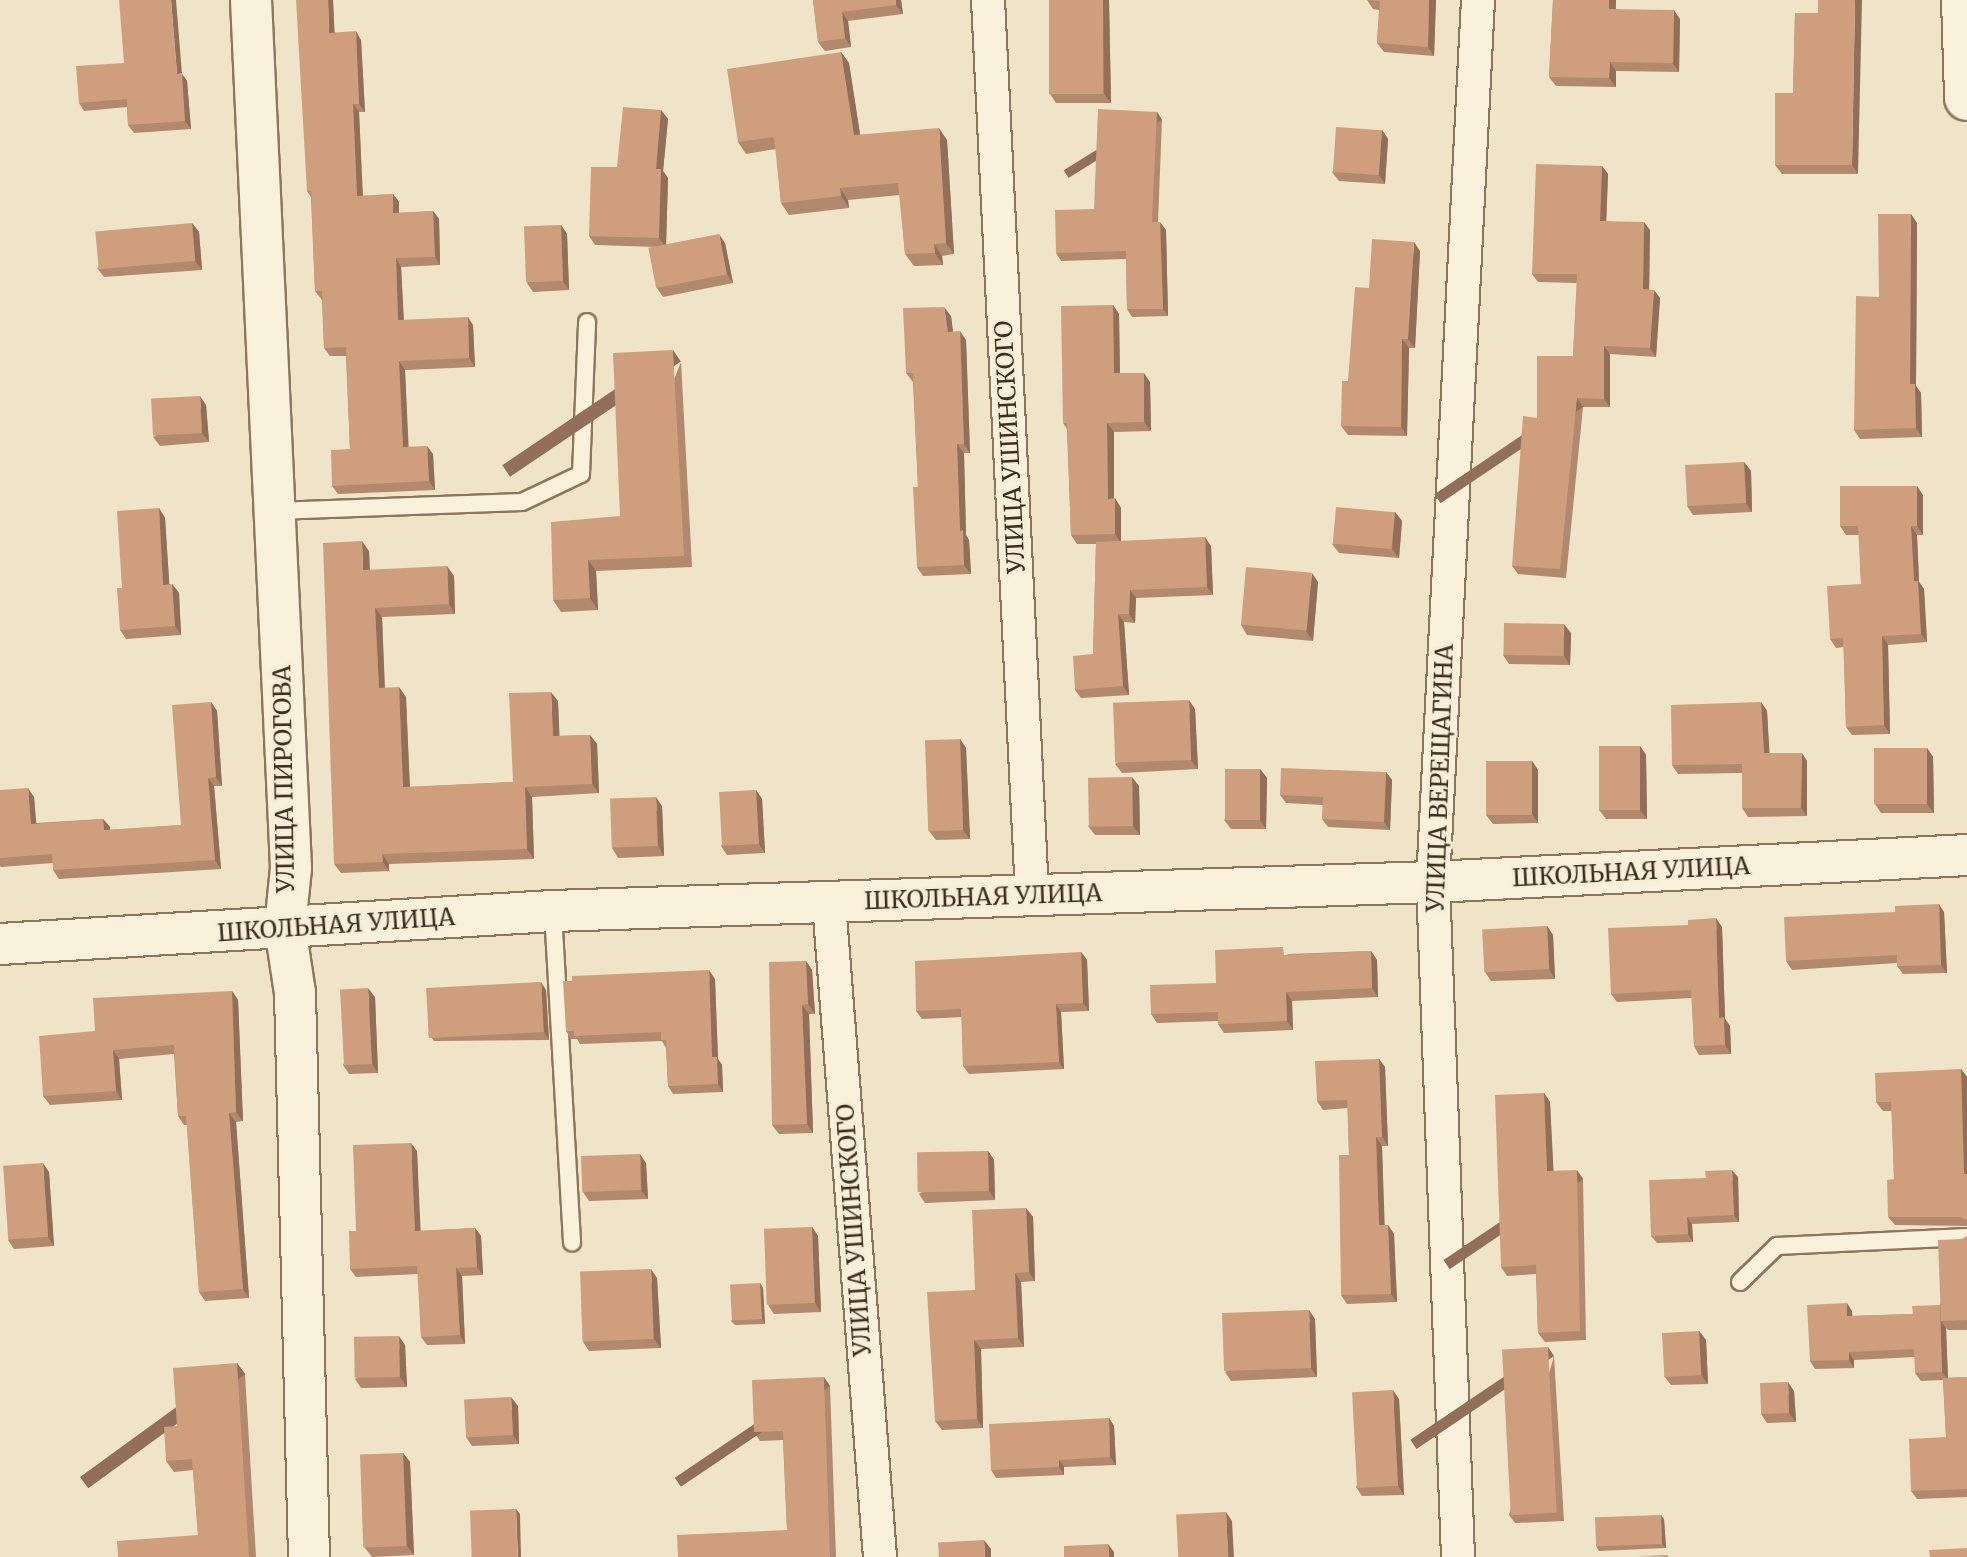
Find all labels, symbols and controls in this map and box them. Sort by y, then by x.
street label: УЛИЦА УШИНСКОГО [989,320,1031,574]
street label: УЛИЦА ВЕРЕЩАГИНА [1421,643,1459,913]
street label: УЛИЦА ПИРОГОВА [268,665,300,893]
street label: ШКОЛЬНАЯ УЛИЦА [1511,851,1751,893]
street label: ШКОЛЬНАЯ УЛИЦА [863,878,1103,916]
street label: ШКОЛЬНАЯ УЛИЦА [216,902,456,948]
street label: УЛИЦА УШИНСКОГО [831,1103,877,1357]

